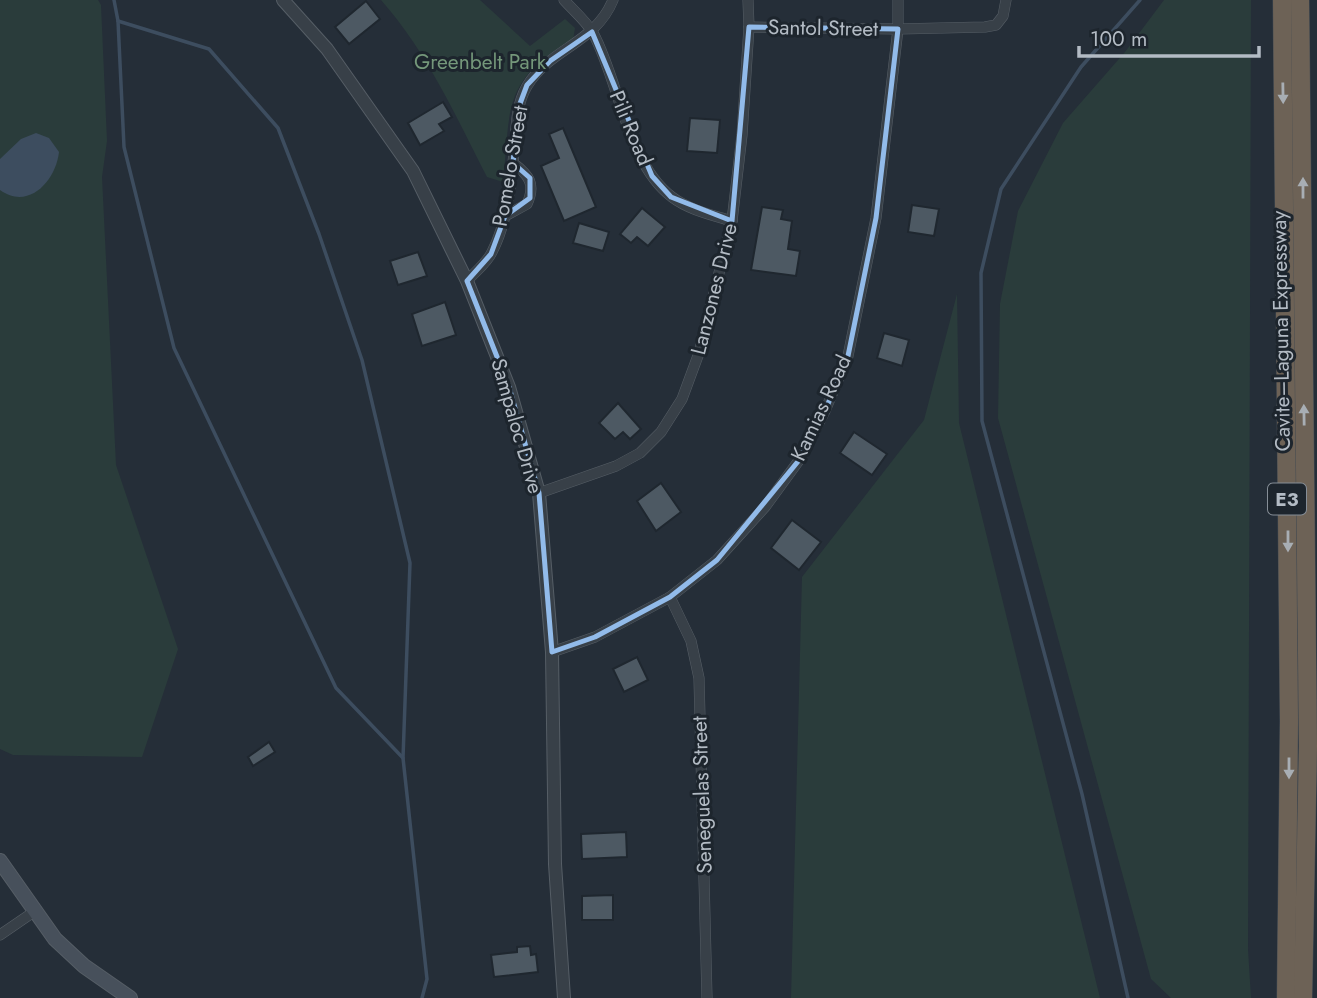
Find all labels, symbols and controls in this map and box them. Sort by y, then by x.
street label: Santol Street [768,12,878,44]
scale bar [1079,14,1259,58]
text: 100 m [1090,24,1147,54]
park label: Greenbelt Park [414,47,547,77]
one-way arrow [1278,82,1289,104]
street label: Pili Road [602,86,660,170]
street label: Pomelo Street [485,103,535,229]
one-way arrow [1297,177,1308,199]
street label: Cavite–Laguna Expressway [1264,210,1298,452]
street label: Lanzones Drive [683,220,745,358]
street label: Kamias Road [783,350,859,466]
street label: Sampaloc Drive [483,355,551,497]
one-way arrow [1299,404,1310,426]
road number: E3 [1268,484,1306,514]
one-way arrow [1282,530,1293,552]
street label: Seneguelas Street [684,716,720,874]
one-way arrow [1283,757,1295,779]

